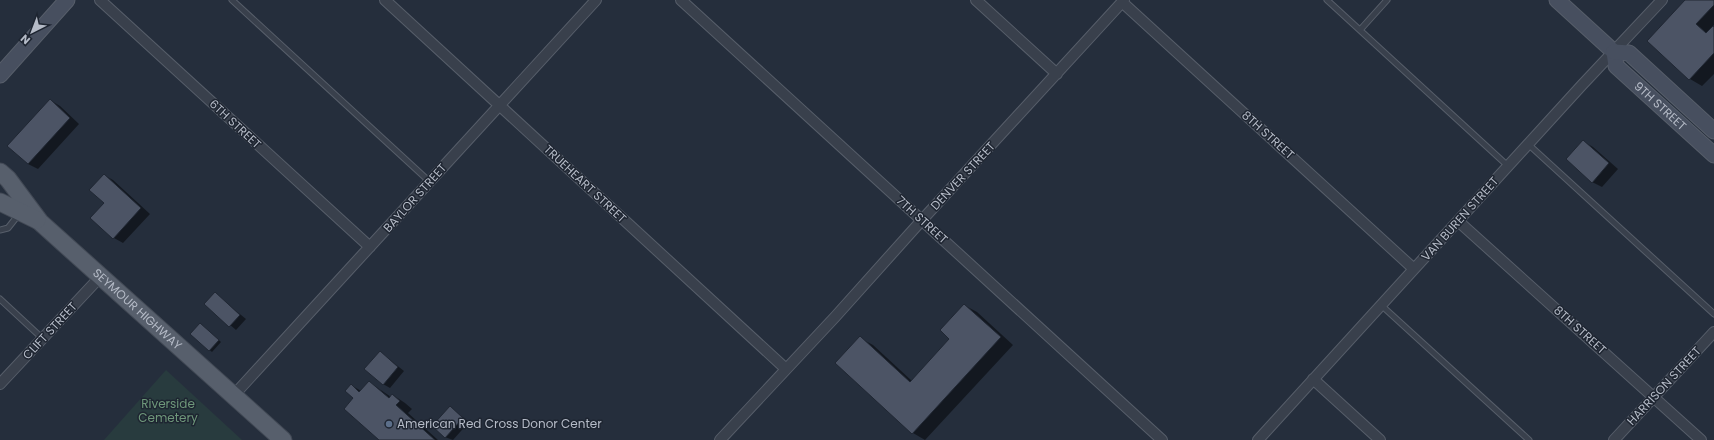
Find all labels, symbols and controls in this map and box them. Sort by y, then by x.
north arrow [12,12,52,52]
text: N [17,31,34,48]
street label: 9TH STREET [1631,78,1691,134]
street label: 6TH STREET [206,95,265,152]
street label: 8TH STREET [1238,106,1299,163]
street label: DENVER STREET [927,138,999,213]
street label: TRUEHEART STREET [540,141,631,227]
street label: BAYLOR STREET [379,159,450,236]
street label: VAN BUREN STREET [1417,172,1502,264]
street label: 7TH STREET [893,192,952,248]
street label: SEYMOUR HIGHWAY [89,264,186,353]
street label: CLIFT STREET [19,298,81,363]
street label: 8TH STREET [1550,301,1611,358]
street label: HARRISON STREET [1623,342,1705,429]
park label: Riverside Cemetery [138,395,198,426]
place label: American Red Cross Donor Center [397,415,602,432]
marker: American Red Cross Donor Center [384,419,394,429]

